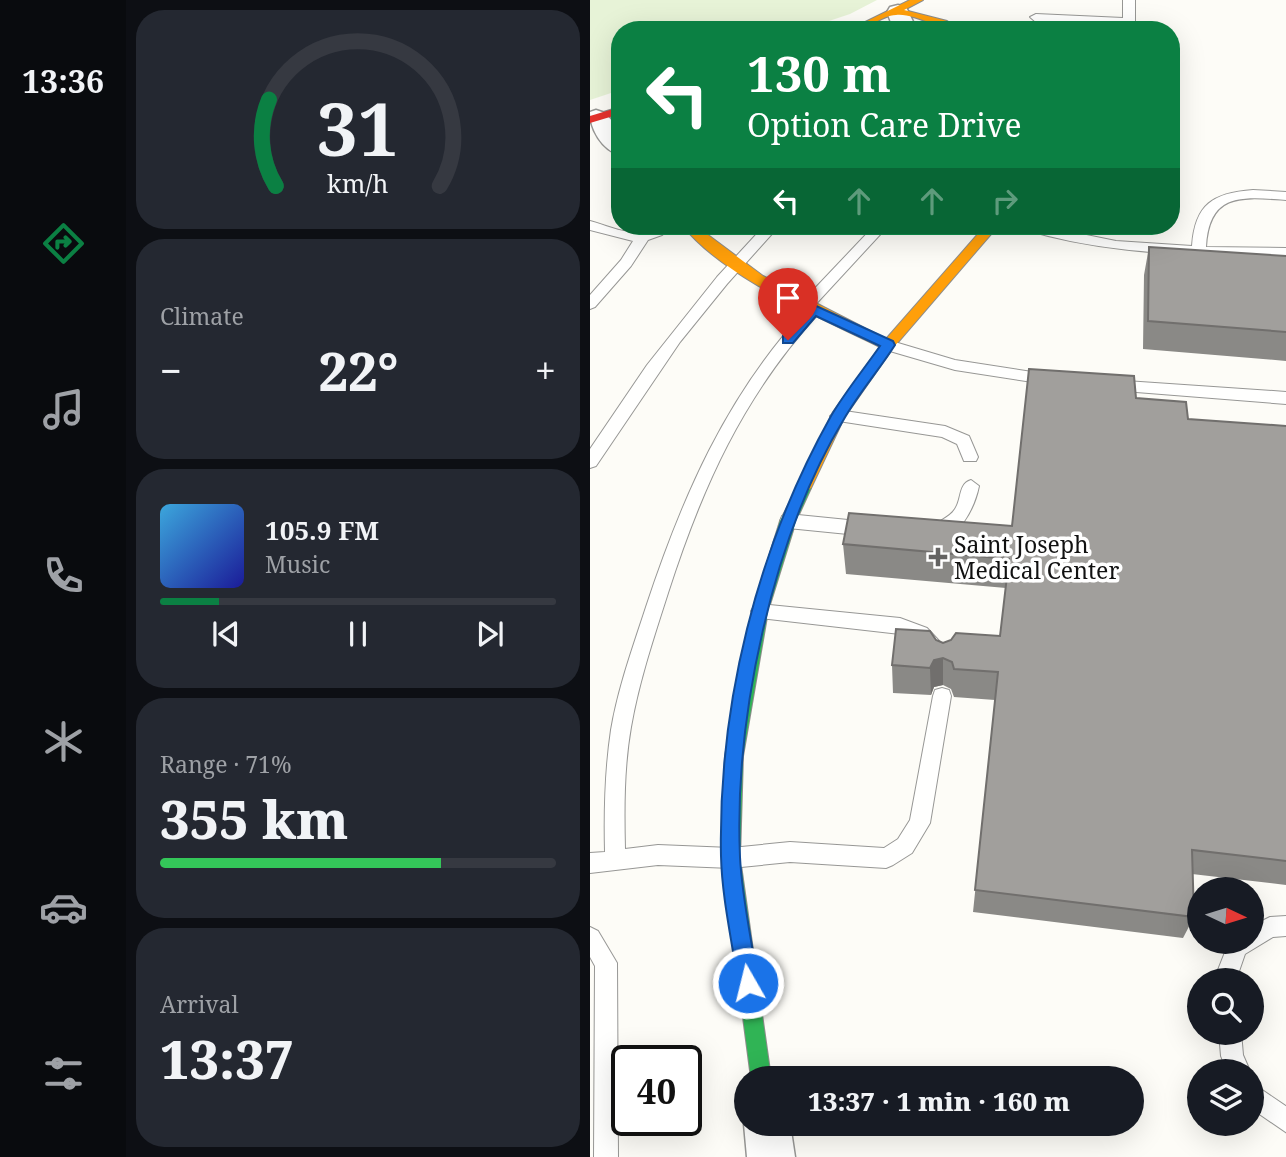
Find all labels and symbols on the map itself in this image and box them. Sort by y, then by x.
pin [758,268,818,340]
place label: Saint Joseph Medical Center [954,528,1119,586]
marker: Saint Joseph Medical Center [928,547,948,567]
north arrow [1187,877,1264,954]
position arrow [711,946,785,1020]
speed limit sign: 40 [611,1045,702,1136]

